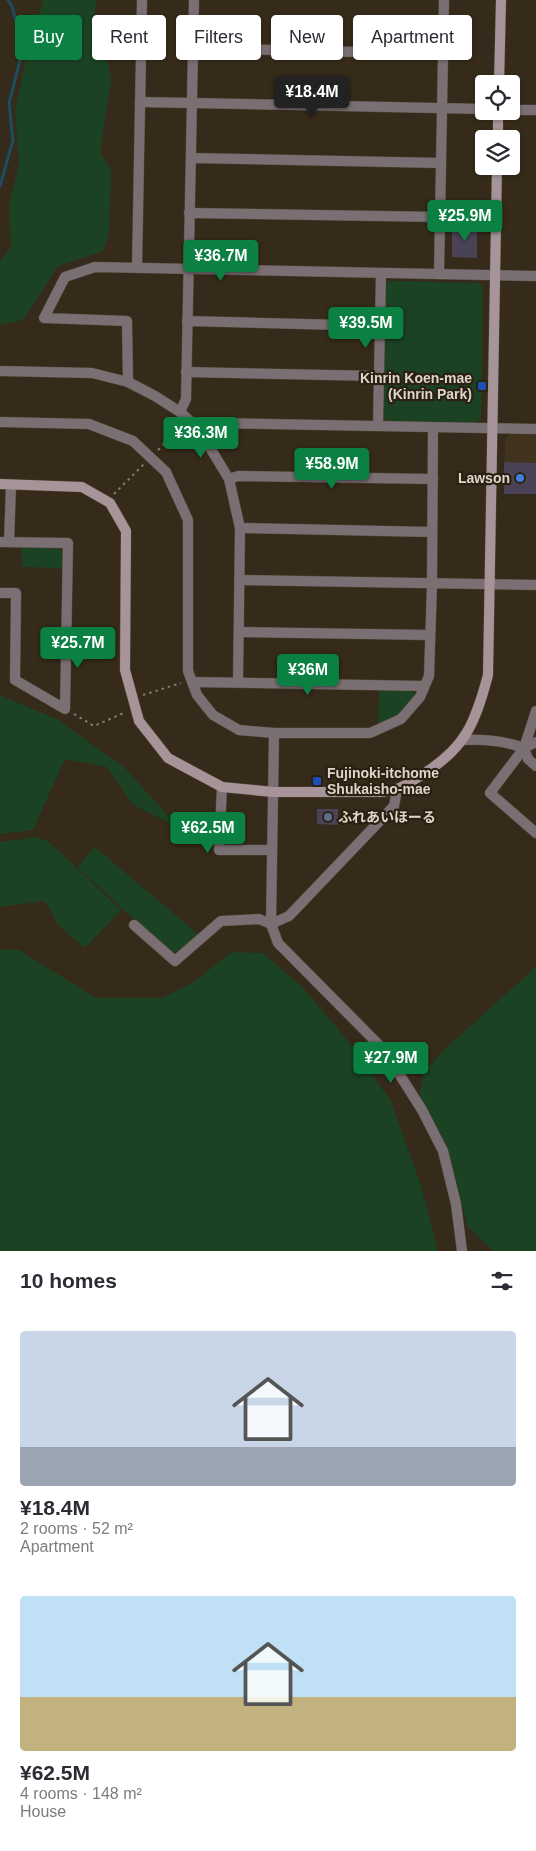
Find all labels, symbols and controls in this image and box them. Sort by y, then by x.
chip: Buy [15,15,82,60]
chip: Rent [92,15,166,60]
chip: Filters [176,15,261,60]
chip: New [271,15,343,60]
chip: Apartment [353,15,472,60]
map controls [475,75,520,175]
button: locate [475,75,520,120]
pin: ¥18.4M [271,76,353,118]
text: ¥18.4M [285,83,339,100]
button: layers [475,130,520,175]
pin: ¥25.9M [424,200,506,242]
text: ¥25.9M [438,207,492,224]
pin: ¥36.7M [180,240,262,282]
text: ¥36.7M [194,247,248,264]
pin: ¥39.5M [325,306,407,349]
text: ¥39.5M [339,314,393,331]
place label: Kinrin Koen-mae (Kinrin Park) [360,370,472,402]
marker: Kinrin Koen-mae (Kinrin Park) [476,380,488,392]
pin: ¥36.3M [160,416,242,459]
text: ¥36.3M [174,424,228,441]
pin: ¥58.9M [291,448,373,490]
text: ¥58.9M [305,455,359,472]
place label: Lawson [458,470,510,486]
marker: Lawson [514,472,526,484]
pin: ¥25.7M [37,626,119,669]
text: ¥25.7M [51,634,105,651]
pin: ¥36M [278,654,338,696]
text: ¥36M [288,661,328,678]
place label: Fujinoki-itchome Shukaisho-mae [327,765,439,797]
marker: Fujinoki-itchome Shukaisho-mae [311,775,323,787]
place label: ふれあいほーる [338,809,436,825]
marker: ふれあいほーる [322,811,334,823]
pin: ¥62.5M [167,812,249,854]
text: ¥62.5M [181,819,235,836]
pin: ¥27.9M [350,1042,432,1084]
text: ¥27.9M [364,1049,418,1066]
icon: filters [488,1267,516,1295]
text: 10 homes [20,1269,117,1292]
icon: home [223,1364,313,1454]
text: ¥18.4M [20,1496,90,1519]
text: 2 rooms · 52 m² [20,1520,133,1537]
text: Apartment [20,1538,94,1555]
icon: home [223,1629,313,1719]
text: ¥62.5M [20,1761,90,1784]
text: 4 rooms · 148 m² [20,1785,142,1802]
text: House [20,1803,66,1820]

